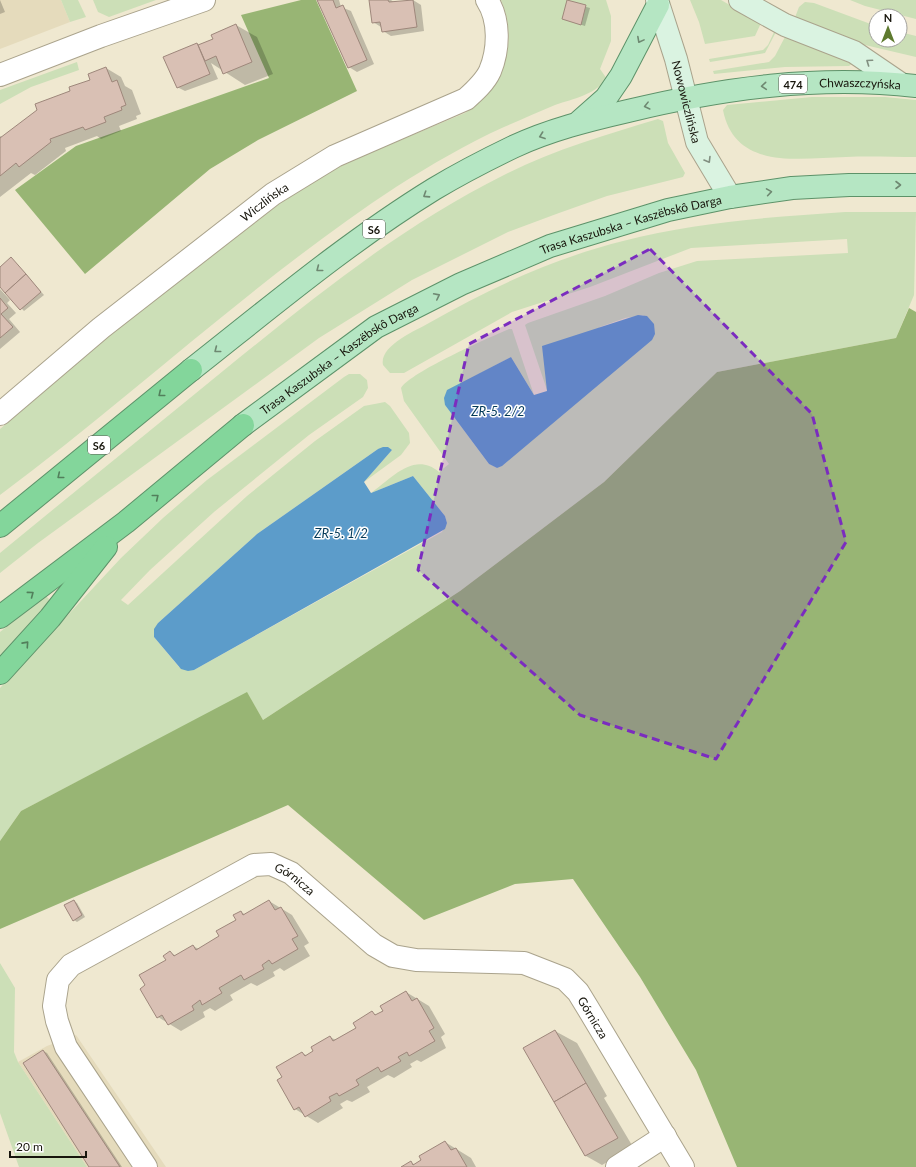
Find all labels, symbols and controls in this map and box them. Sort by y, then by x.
north arrow [868,8,908,48]
text: N [884,11,892,24]
one-way arrow [637,36,645,43]
street label: Nowowiczlińska [669,59,704,145]
one-way arrow [866,60,873,67]
road number: 474 [779,75,807,93]
street label: Chwaszczyńska [819,75,902,92]
one-way arrow [761,82,767,91]
one-way arrow [644,101,651,110]
one-way arrow [538,132,545,140]
one-way arrow [703,156,710,163]
street label: Wiczlińska [237,179,291,224]
one-way arrow [895,181,901,189]
one-way arrow [766,188,772,197]
one-way arrow [423,190,430,198]
street label: Trasa Kaszubska – Kaszëbskô Darga [537,191,723,257]
road number: S6 [363,220,385,238]
one-way arrow [317,265,324,272]
one-way arrow [432,294,440,301]
street label: Trasa Kaszubska – Kaszëbskô Darga [257,300,420,418]
one-way arrow [214,345,221,352]
one-way arrow [158,390,166,397]
water label: ZR-5. 2/2 [470,403,525,419]
road number: S6 [88,436,110,454]
one-way arrow [58,472,65,479]
one-way arrow [151,495,158,502]
water label: ZR-5. 1/2 [313,525,368,541]
one-way arrow [27,591,34,598]
one-way arrow [22,641,29,649]
street label: Górnicza [272,859,318,898]
street label: Górnicza [575,994,612,1041]
scale bar [10,1133,86,1159]
text: 20 m [16,1139,43,1154]

